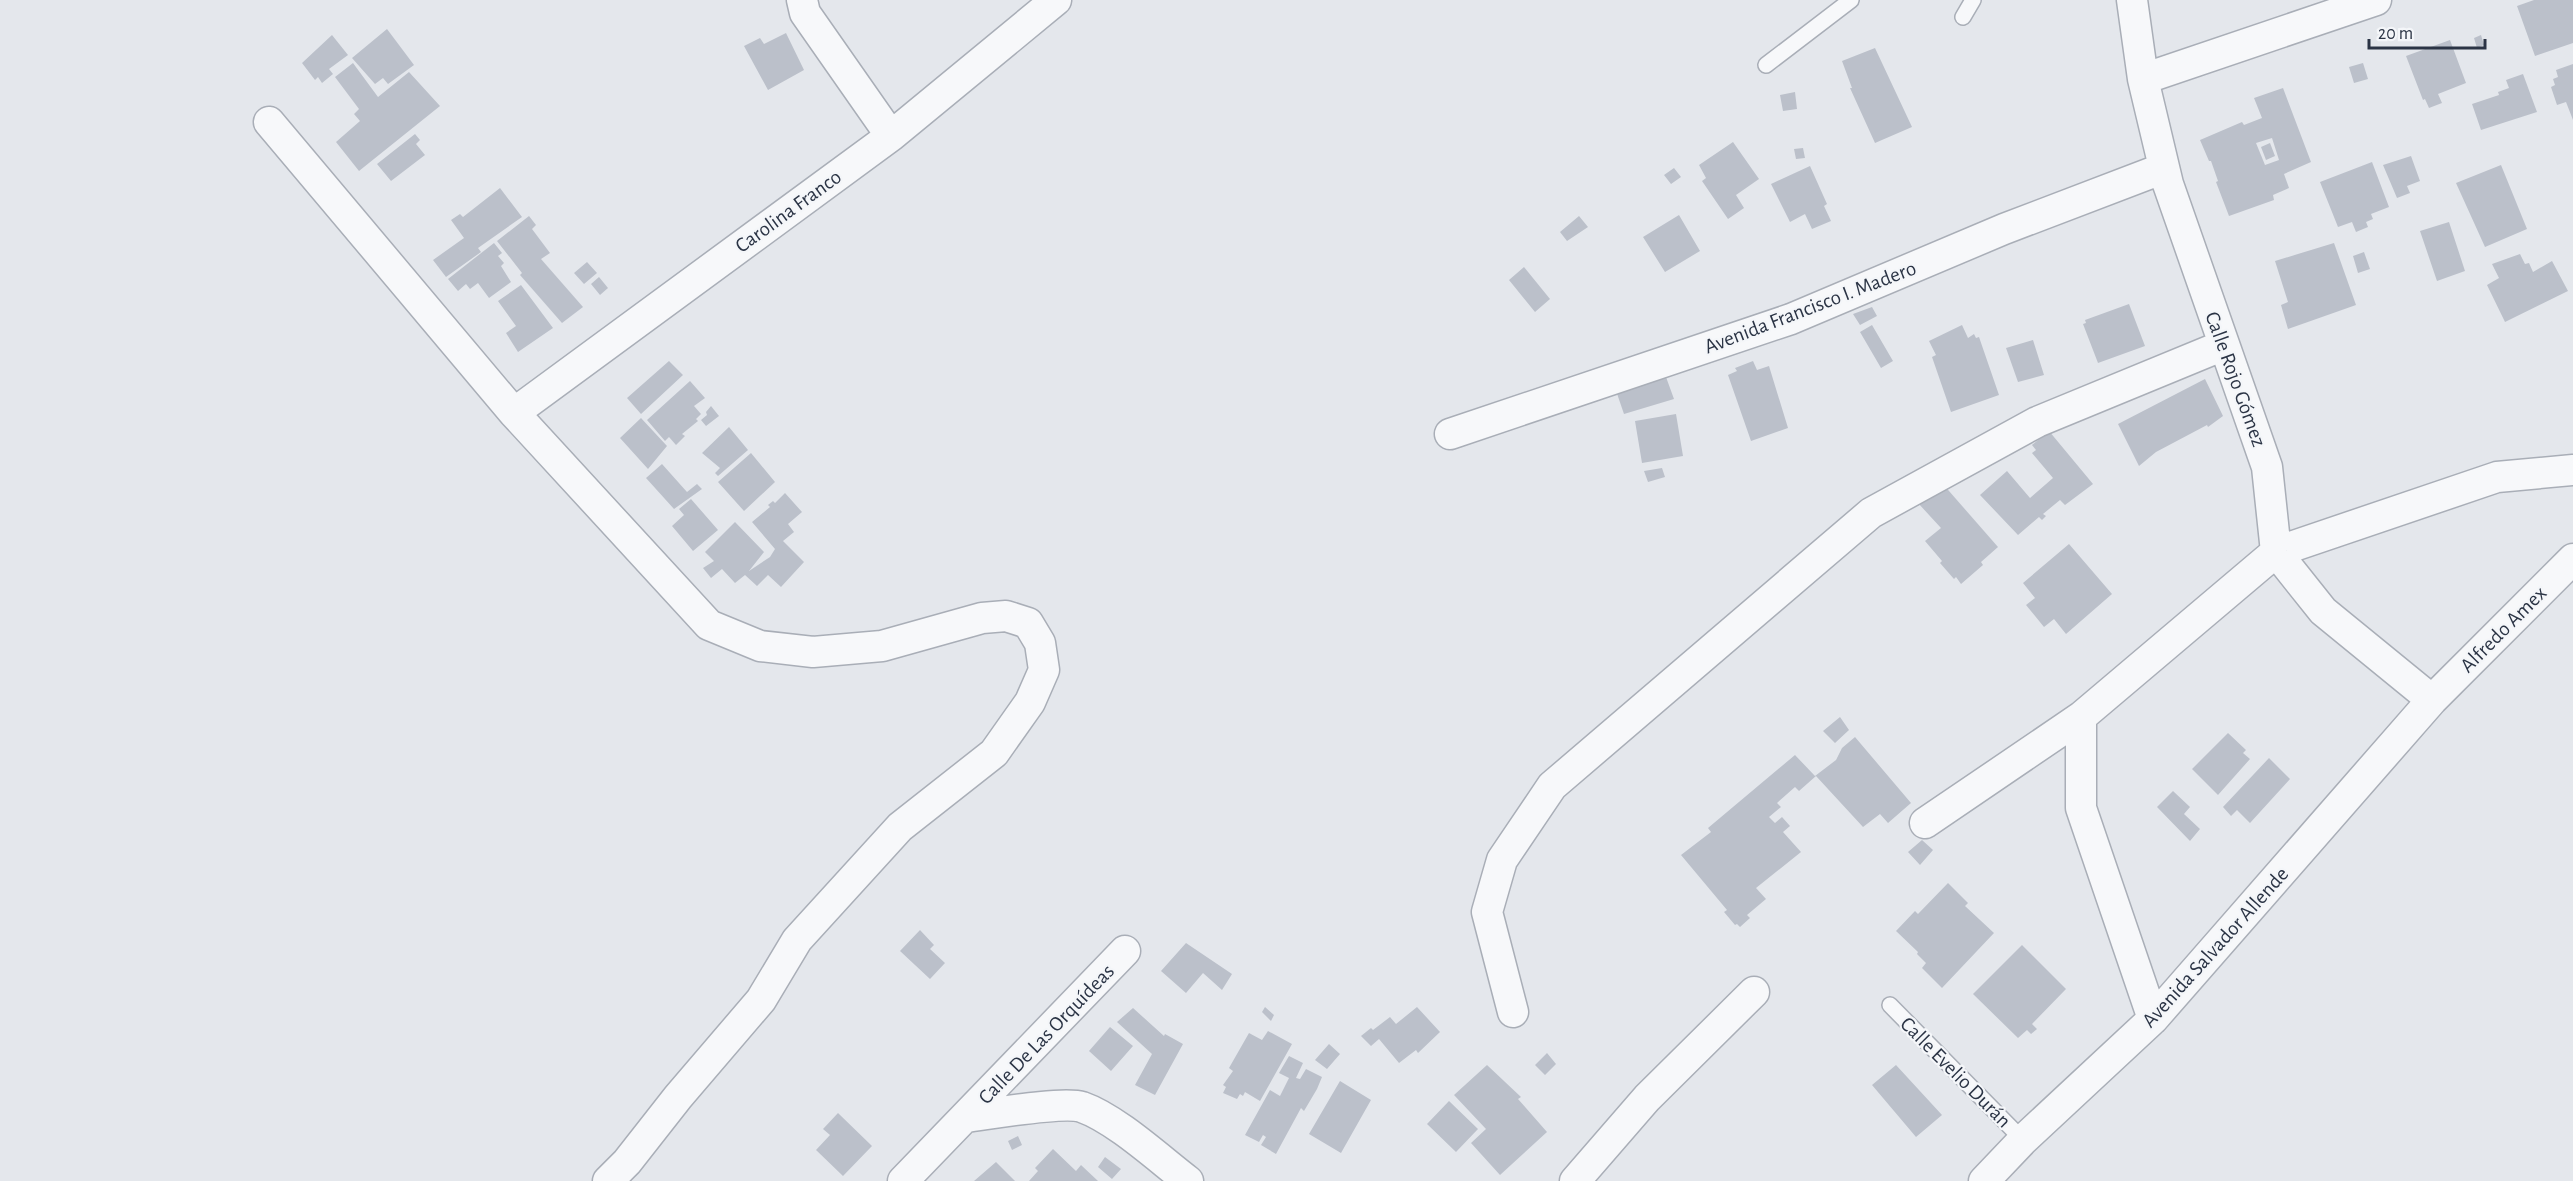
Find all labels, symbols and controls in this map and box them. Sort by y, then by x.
scale bar [2369,12,2484,50]
text: 20 m [2378,25,2413,43]
street label: Carolina Franco [731,166,845,257]
street label: Avenida Francisco I. Madero [1701,257,1919,358]
street label: Calle Rojo Gómez [2201,309,2270,450]
street label: Alfredo Amex [2456,582,2550,676]
street label: Avenida Salvador Allende [2138,863,2293,1031]
street label: Calle De Las Orquídeas [974,960,1118,1108]
street label: Calle Evelio Durán [1896,1013,2015,1132]

